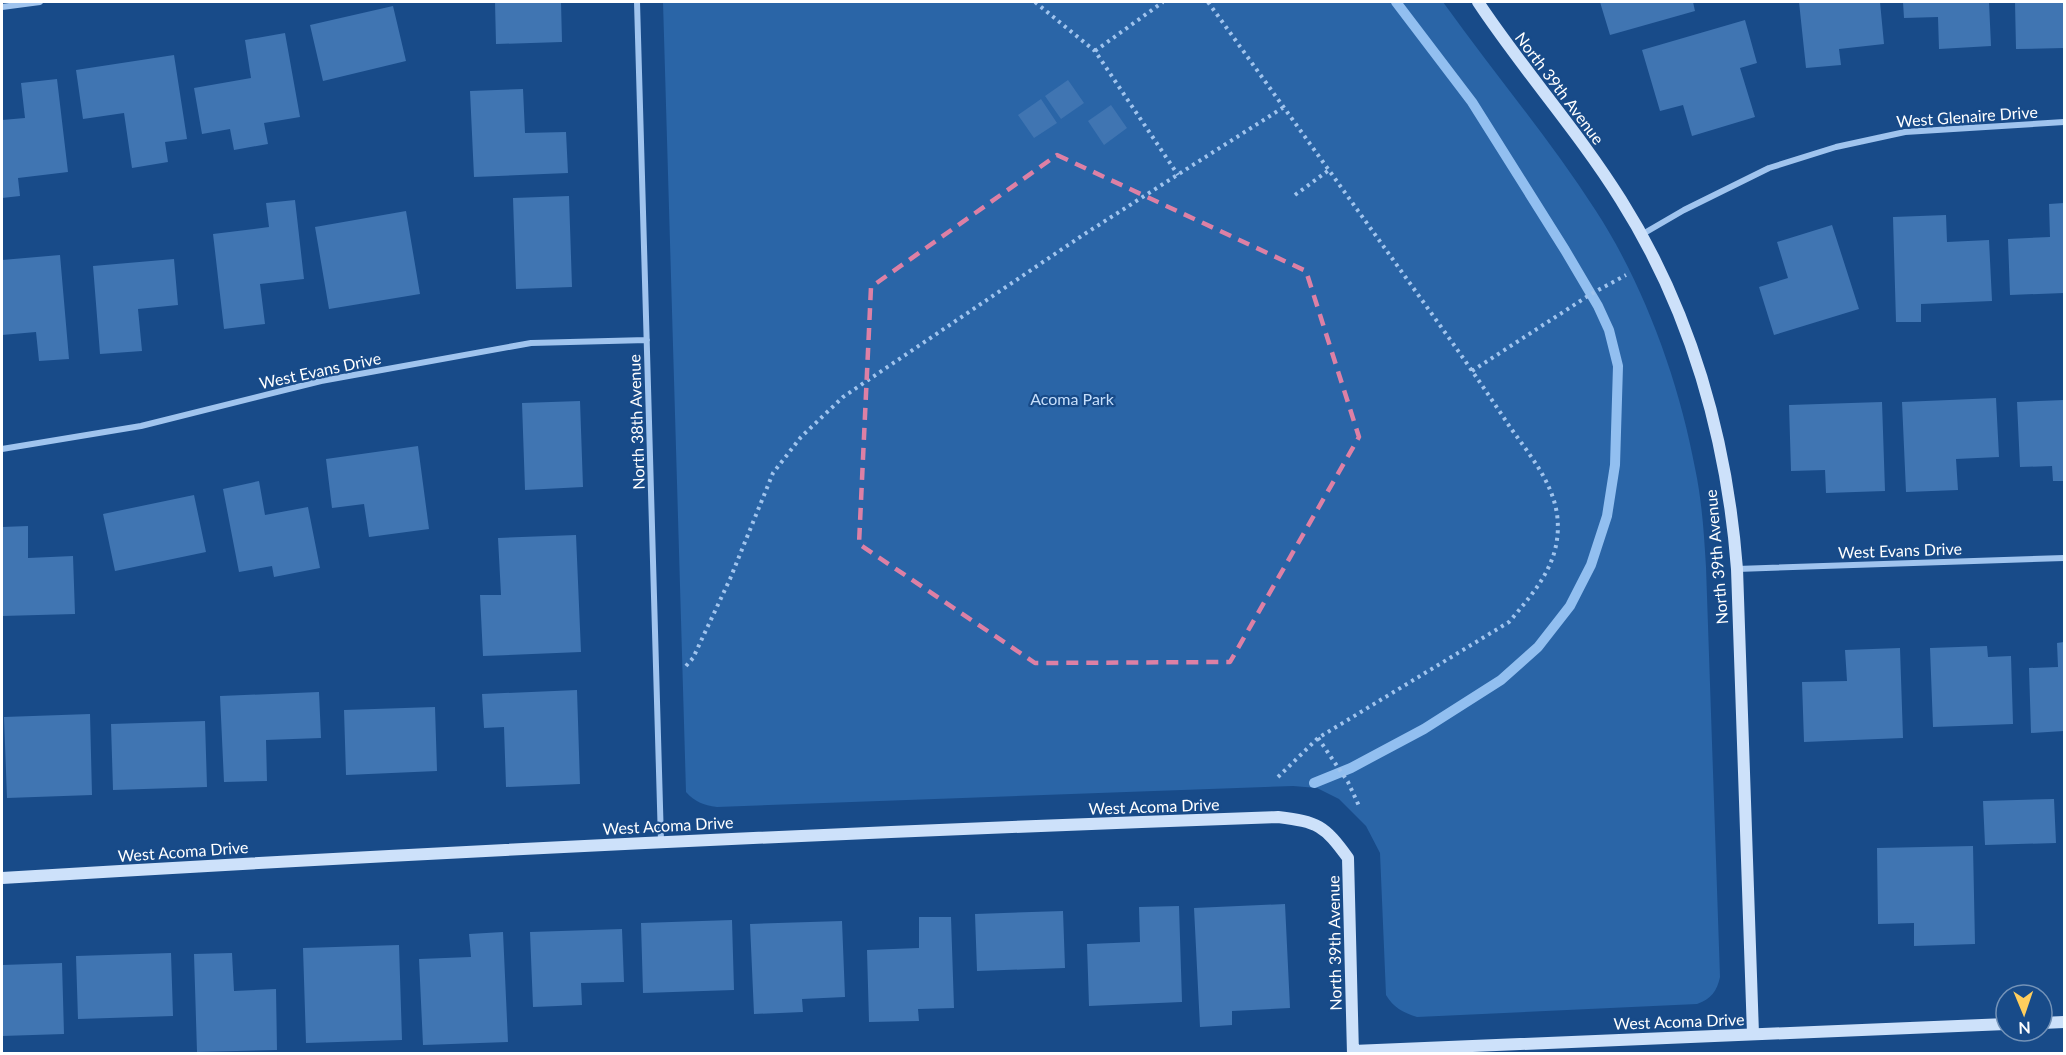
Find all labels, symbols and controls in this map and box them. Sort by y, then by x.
street label: North 39th Avenue [1512,28,1608,148]
street label: West Glenaire Drive [1896,102,2038,130]
street label: West Evans Drive [257,348,383,392]
street label: North 38th Avenue [624,354,648,490]
park label: Acoma Park [1030,389,1115,408]
street label: North 39th Avenue [1701,489,1731,625]
street label: West Evans Drive [1838,538,1962,562]
street label: West Acoma Drive [1088,794,1220,818]
street label: West Acoma Drive [602,812,734,838]
street label: West Acoma Drive [117,837,249,865]
street label: North 39th Avenue [1323,875,1345,1011]
north arrow [1994,983,2054,1043]
street label: West Acoma Drive [1613,1009,1745,1033]
text: N [2018,1019,2031,1038]

